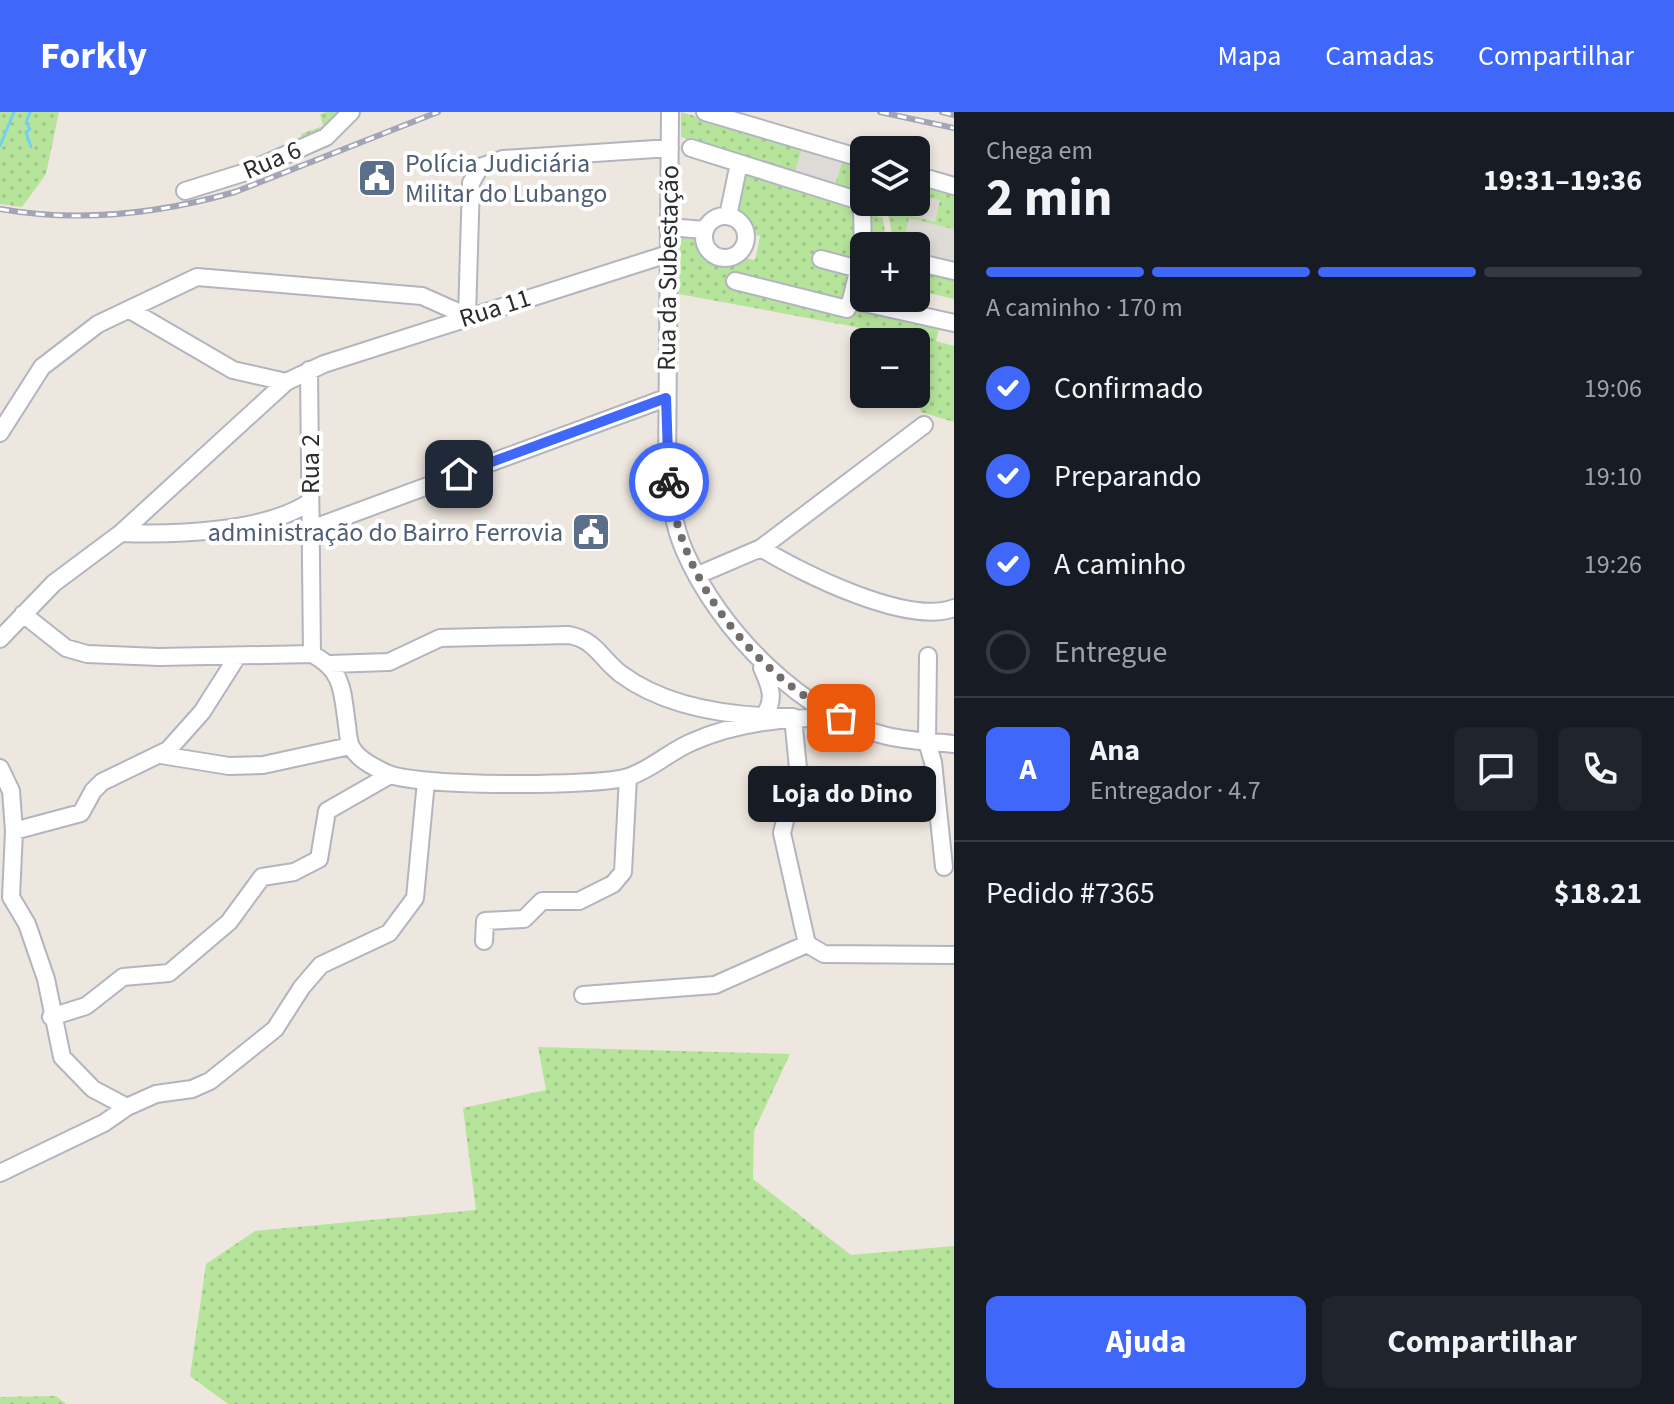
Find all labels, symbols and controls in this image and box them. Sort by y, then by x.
text: Forkly [40,29,147,83]
text: Mapa [1218,36,1281,76]
text: Camadas [1325,36,1434,76]
text: Compartilhar [1478,36,1634,76]
street label: Rua 6 [237,131,307,189]
text: Chega em [986,132,1093,169]
map controls [850,136,930,408]
button: layers [850,136,930,216]
place label: Polícia Judiciária Militar do Lubango [405,145,607,212]
public building icon: Polícia Judiciária Militar do Lubango [356,157,398,199]
text: 19:31–19:36 [1483,159,1642,202]
text: 2 min [986,162,1113,236]
street label: Rua da Subestação [648,165,688,371]
button: + [850,232,930,312]
street label: Rua 11 [455,279,535,337]
text: A caminho · 170 m [986,289,1183,326]
button: − [850,328,930,408]
icon: check [986,366,1030,410]
text: Confirmado [1054,367,1203,410]
text: 19:06 [1584,370,1642,407]
street label: Rua 2 [292,434,329,494]
pin [425,440,493,508]
courier [629,442,709,522]
icon: home [437,452,481,496]
icon: check [986,454,1030,498]
text: Preparando [1054,455,1201,498]
text: 19:10 [1584,458,1642,495]
icon: bike [647,460,691,504]
public building icon: administração do Bairro Ferrovia [570,511,612,553]
place label: administração do Bairro Ferrovia [208,514,563,551]
icon: check [986,542,1030,586]
text: A caminho [1054,543,1186,586]
text: 19:26 [1584,546,1642,583]
text: Entregue [1054,631,1167,674]
pin [807,684,875,752]
icon: bag [819,696,863,740]
button: chat [1454,727,1538,811]
button: phone [1558,727,1642,811]
text: Ana [1090,729,1140,772]
text: A [1019,748,1037,791]
callout: Loja do Dino [747,766,935,822]
text: Entregador · 4.7 [1090,772,1261,809]
text: Loja do Dino [771,775,913,812]
text: Pedido #7365 [986,872,1155,915]
text: $18.21 [1554,872,1642,915]
button: Ajuda [986,1296,1306,1388]
button: Compartilhar [1322,1296,1642,1388]

